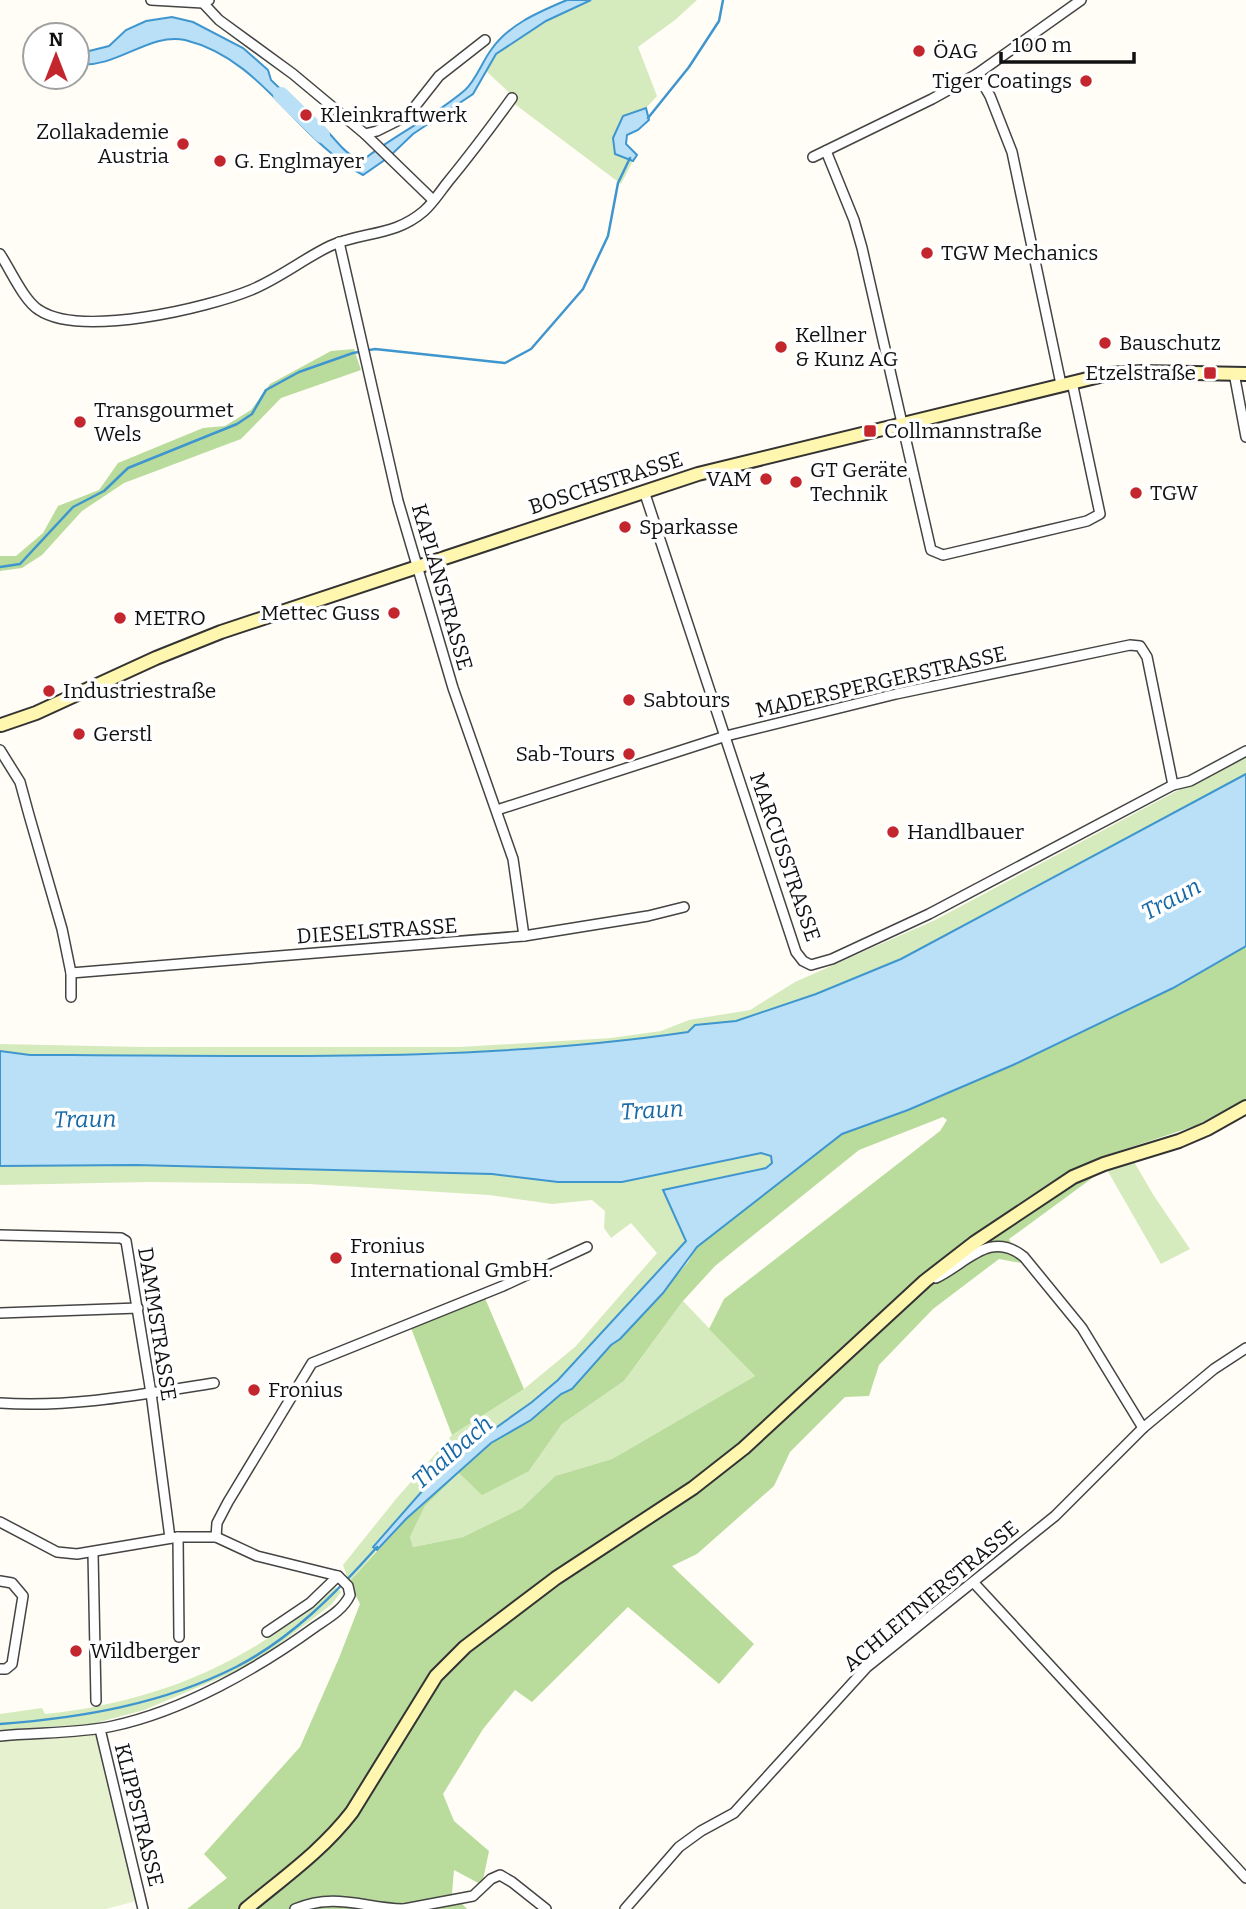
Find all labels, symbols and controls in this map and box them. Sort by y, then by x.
north arrow [21,21,91,91]
scale bar [1001,21,1134,65]
text: N [49,28,64,51]
text: 100 m [1012,32,1072,58]
place label: ÖAG [933,38,978,64]
marker: ÖAG [911,43,927,59]
place label: Tiger Coatings [932,68,1072,94]
marker: Tiger Coatings [1078,73,1094,89]
place label: Kleinkraftwerk [320,102,467,128]
marker: Kleinkraftwerk [298,107,314,123]
place label: Zollakademie Austria [36,119,170,169]
marker: Zollakademie Austria [175,136,191,152]
place label: G. Englmayer [234,148,364,174]
marker: G. Englmayer [212,153,228,169]
place label: TGW Mechanics [941,240,1098,266]
marker: TGW Mechanics [919,245,935,261]
place label: Kellner & Kunz AG [795,322,898,372]
place label: Bauschutz [1119,330,1221,356]
marker: Bauschutz [1097,335,1113,351]
marker: Kellner & Kunz AG [773,339,789,355]
place label: Etzelstraße [1085,360,1196,386]
marker: Etzelstraße [1202,365,1218,381]
place label: Transgourmet Wels [94,397,234,447]
marker: Transgourmet Wels [72,414,88,430]
place label: Collmannstraße [884,418,1042,444]
marker: Collmannstraße [862,423,878,439]
street label: BOSCHSTRASSE [526,446,686,520]
place label: GT Geräte Technik [810,457,908,507]
place label: VAM [706,466,752,492]
marker: VAM [758,471,774,487]
marker: GT Geräte Technik [788,474,804,490]
place label: TGW [1150,480,1198,506]
marker: TGW [1128,485,1144,501]
street label: KAPLANSTRASSE [406,501,478,673]
place label: Sparkasse [639,514,738,540]
marker: Sparkasse [617,519,633,535]
place label: Mettec Guss [260,600,380,626]
place label: METRO [134,605,206,631]
marker: Mettec Guss [386,605,402,621]
marker: METRO [112,610,128,626]
street label: MADERSPERGERSTRASSE [753,640,1009,724]
place label: Industriestraße [63,678,216,704]
marker: Industriestraße [41,683,57,699]
place label: Sabtours [643,687,730,713]
marker: Sabtours [621,692,637,708]
place label: Gerstl [93,721,152,747]
marker: Gerstl [71,726,87,742]
place label: Sab-Tours [515,741,615,767]
marker: Sab-Tours [621,746,637,762]
street label: MARCUSSTRASSE [744,769,826,945]
place label: Handlbauer [907,819,1024,845]
marker: Handlbauer [885,824,901,840]
water label: Traun [1137,872,1205,926]
street label: DIESELSTRASSE [296,912,458,950]
water label: Traun [620,1094,684,1126]
water label: Traun [53,1104,117,1134]
place label: Fronius International GmbH. [350,1233,553,1283]
street label: DAMMSTRASSE [132,1245,182,1403]
marker: Fronius International GmbH. [328,1250,344,1266]
place label: Fronius [268,1377,343,1403]
marker: Fronius [246,1382,262,1398]
water label: Thalbach [406,1410,498,1494]
street label: ACHLEITNERSTRASSE [838,1515,1024,1677]
place label: Wildberger [90,1638,200,1664]
marker: Wildberger [68,1643,84,1659]
street label: KLIPPSTRASSE [109,1741,169,1889]

